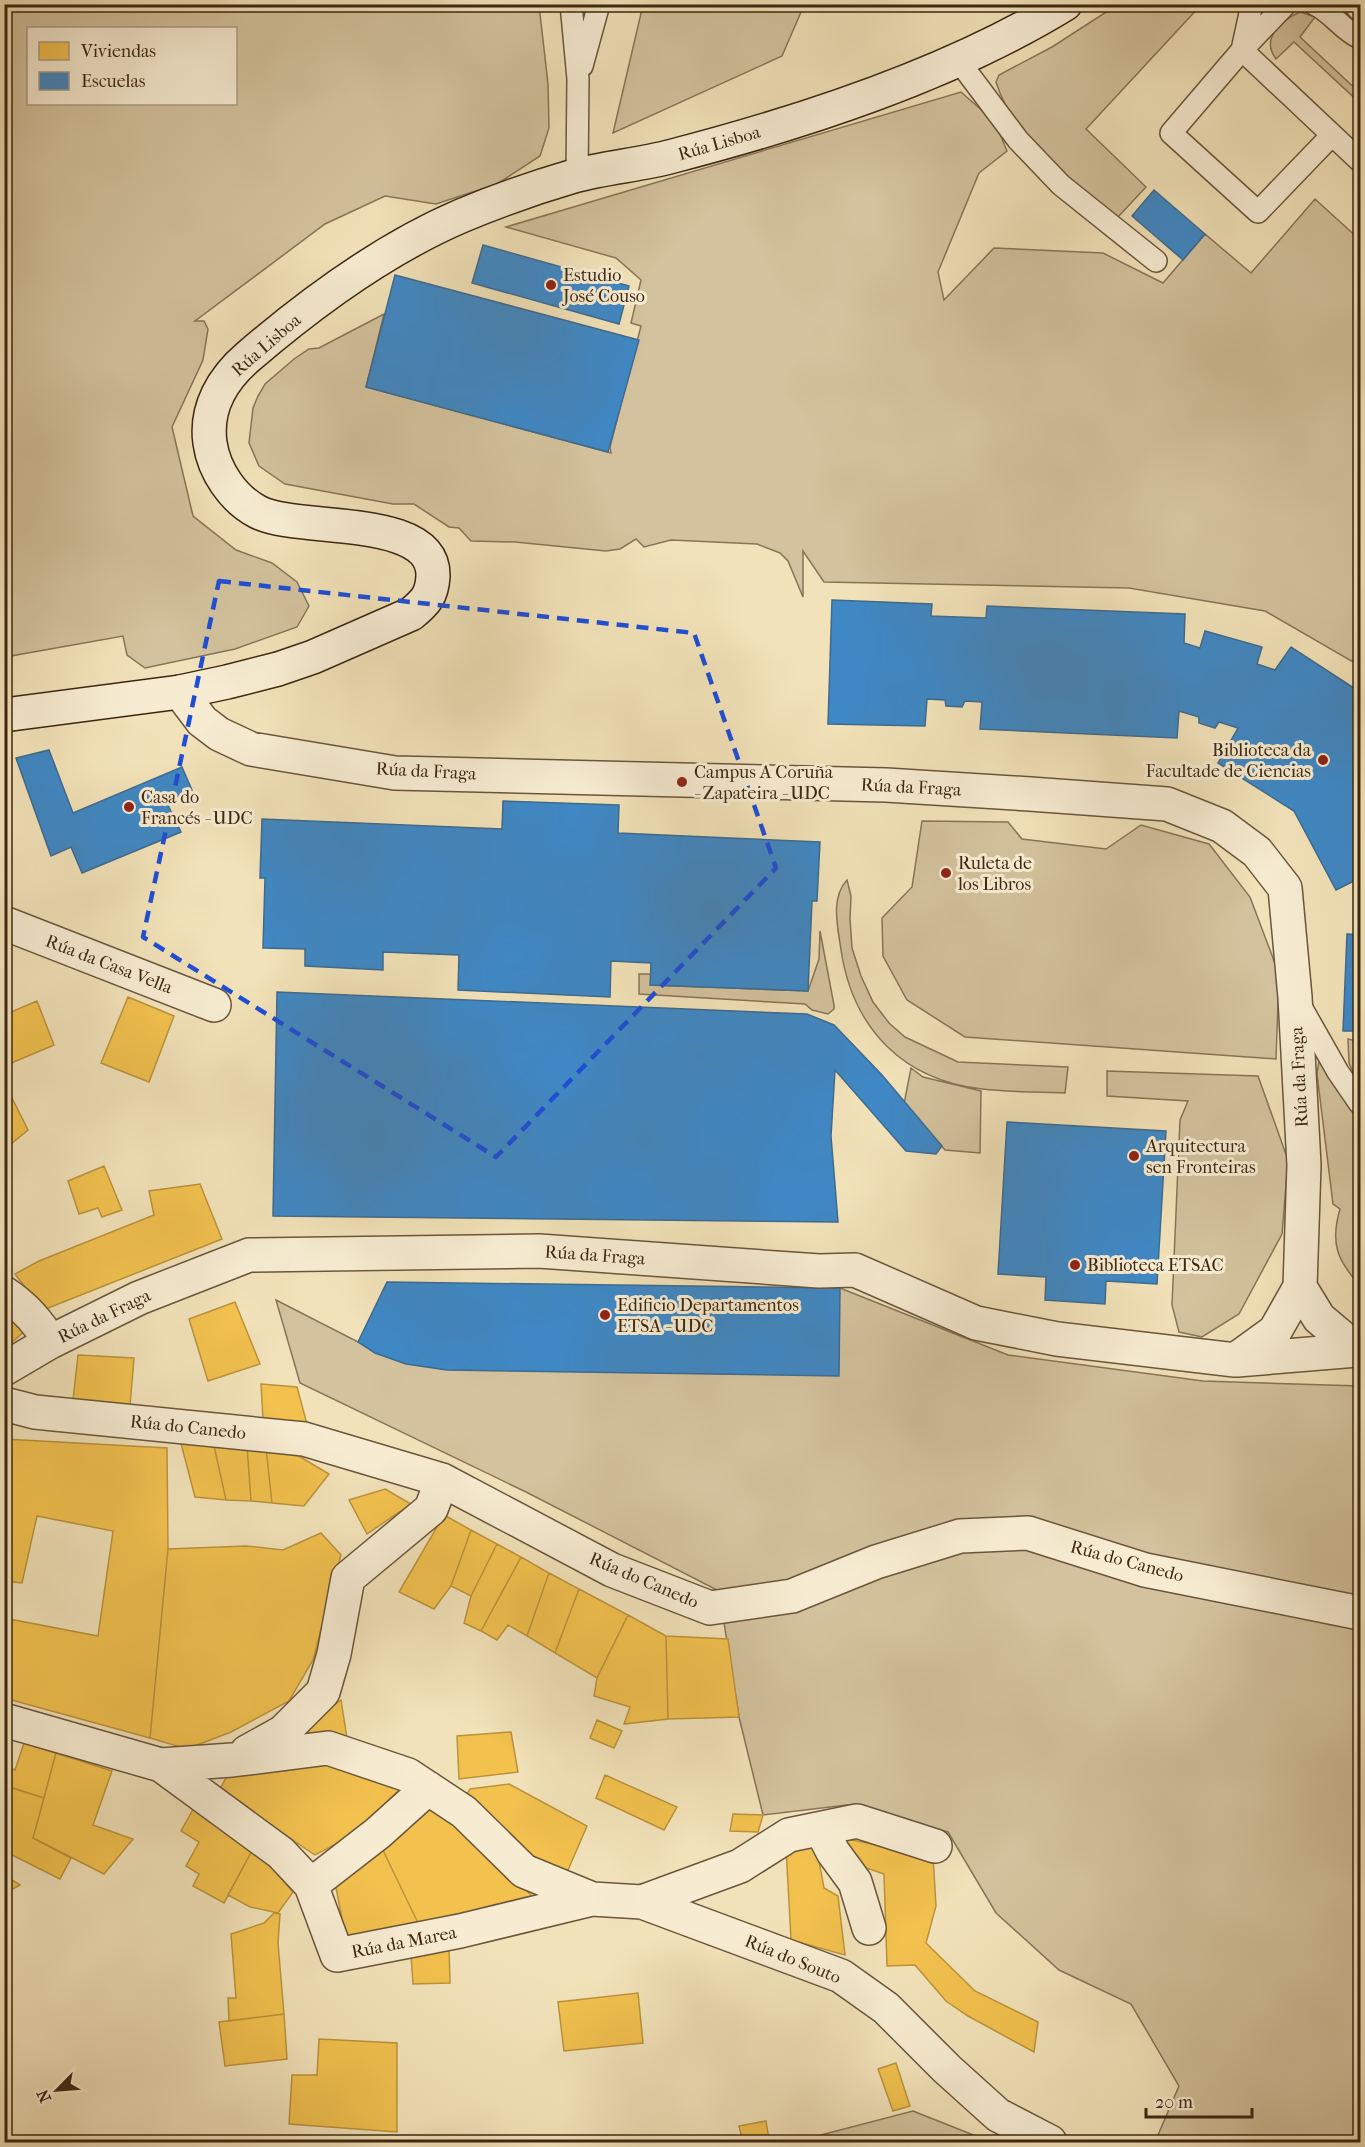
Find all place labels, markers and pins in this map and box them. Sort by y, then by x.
place label: Estudio José Couso [561,265,645,307]
marker: Estudio José Couso [544,278,558,292]
place label: Biblioteca da Facultade de Ciencias [1146,740,1312,782]
marker: Biblioteca da Facultade de Ciencias [1316,753,1330,767]
place label: Campus A Coruña - Zapateira - UDC [694,762,834,804]
marker: Campus A Coruña - Zapateira - UDC [675,775,689,789]
place label: Casa do Francés - UDC [141,787,253,829]
marker: Casa do Francés - UDC [122,800,136,814]
place label: Ruleta de los Libros [957,853,1032,895]
marker: Ruleta de los Libros [939,866,953,880]
place label: Arquitectura sen Fronteiras [1145,1136,1256,1178]
marker: Arquitectura sen Fronteiras [1127,1149,1141,1163]
place label: Biblioteca ETSAC [1087,1255,1224,1276]
marker: Biblioteca ETSAC [1068,1258,1082,1272]
place label: Edificio Departamentos ETSA - UDC [617,1295,799,1337]
marker: Edificio Departamentos ETSA - UDC [598,1308,612,1322]

